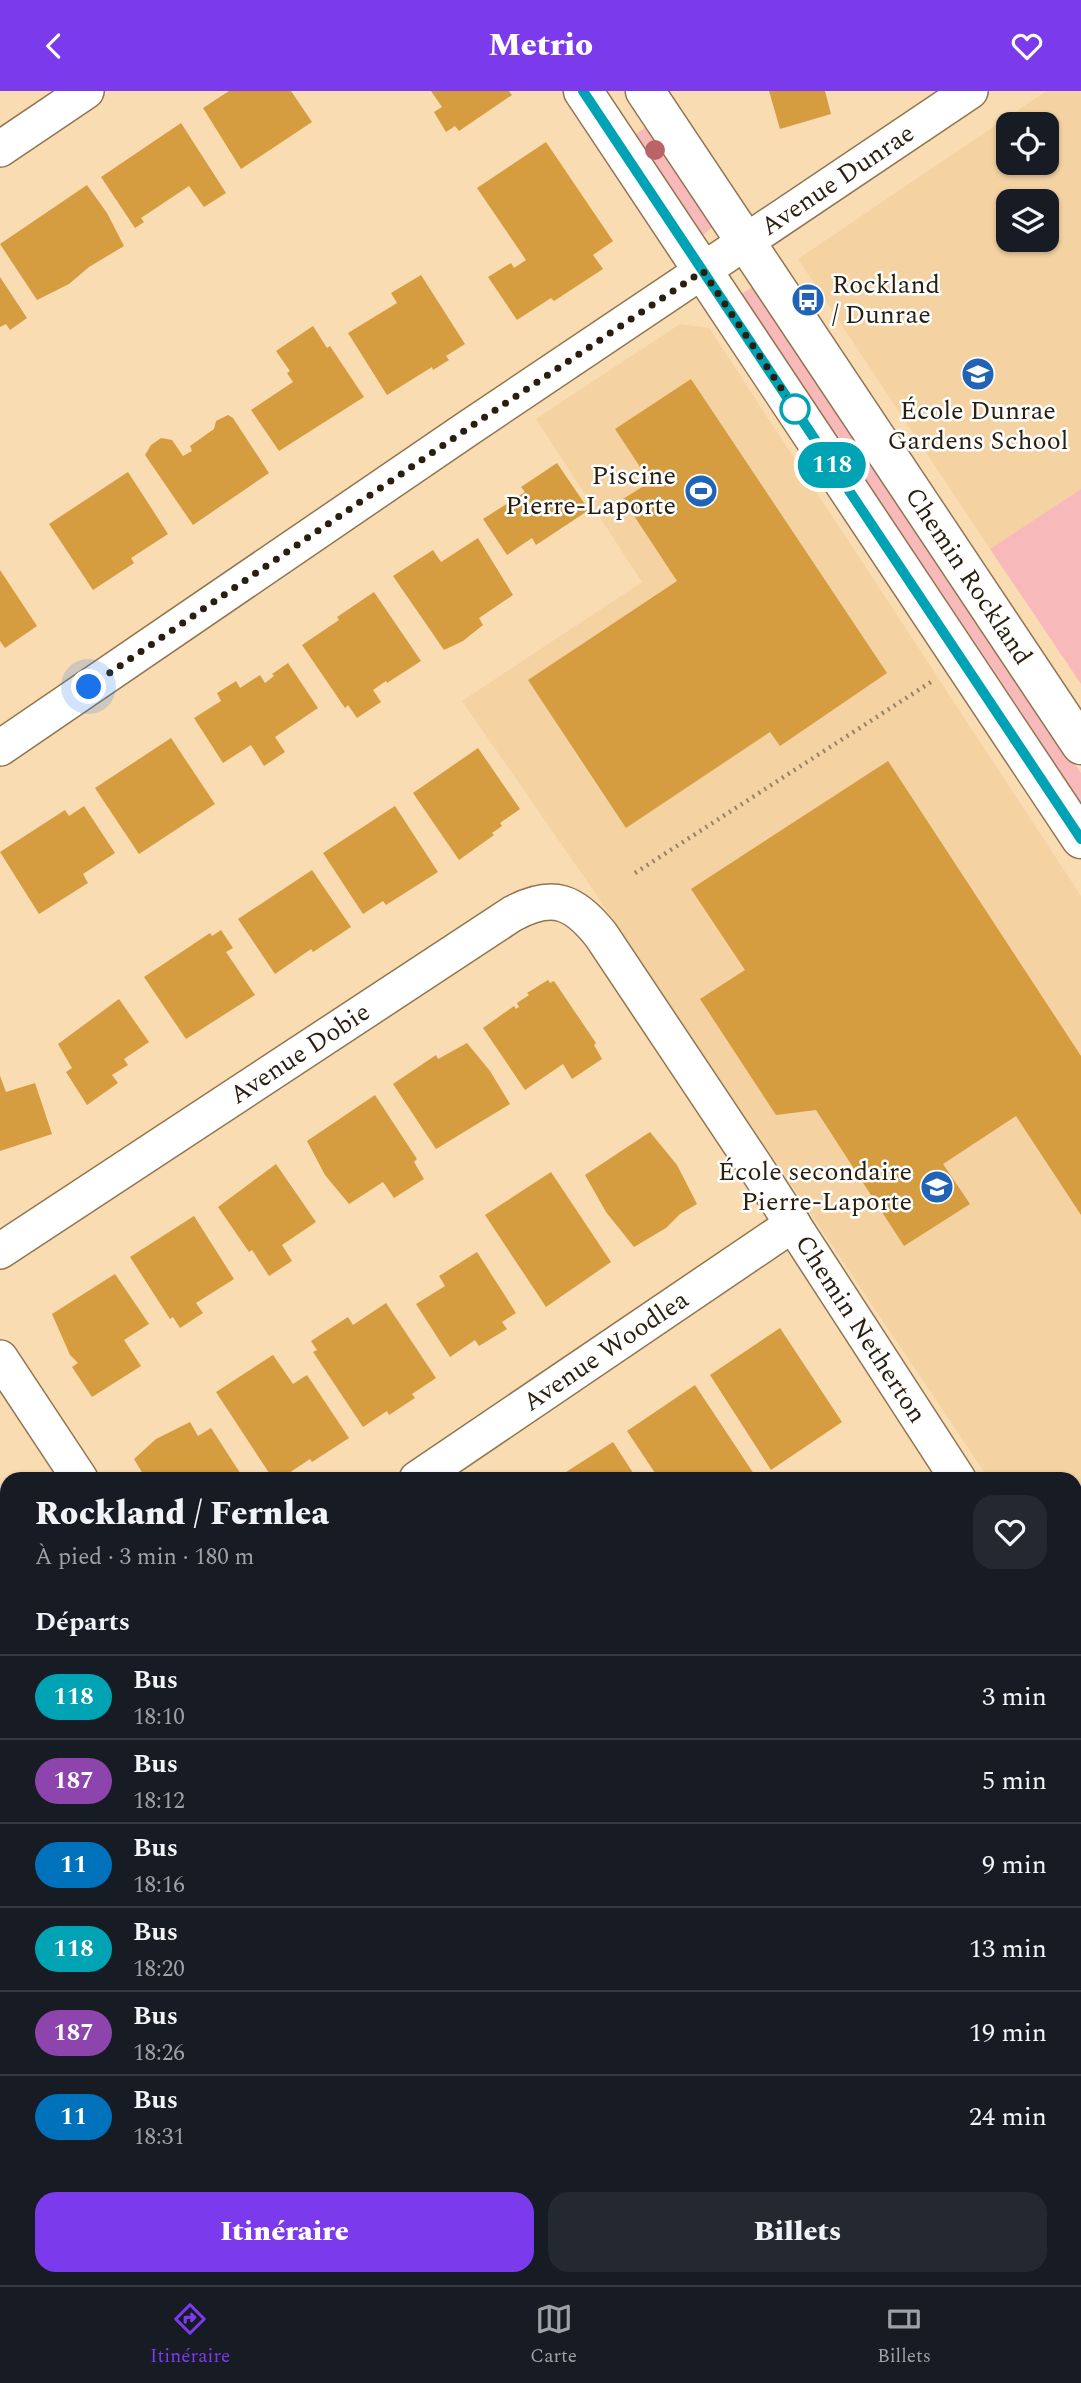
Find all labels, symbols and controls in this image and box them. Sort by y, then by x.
text: Metrio [488,21,593,70]
icon: back [35,27,73,65]
icon: heart [1008,27,1046,65]
map controls [996,112,1059,252]
button: locate [996,112,1059,175]
street label: Avenue Dunrae [752,114,923,246]
button: layers [996,189,1059,252]
place label: Rockland / Dunrae [832,265,940,335]
bus stop icon: Rockland / Dunrae [789,281,827,319]
school or university icon: École Dunrae Gardens School [959,355,997,393]
place label: École Dunrae Gardens School [888,391,1068,461]
unlabelled marker [780,394,810,424]
line badge: 118 [792,442,872,488]
text: 118 [812,447,852,483]
place label: Piscine Pierre-Laporte [505,456,676,526]
sports icon: Piscine Pierre-Laporte [682,472,720,510]
street label: Chemin Rockland [894,479,1042,673]
your location [71,669,106,704]
street label: Avenue Dobie [221,992,378,1115]
place label: École secondaire Pierre-Laporte [718,1152,912,1222]
school or university icon: École secondaire Pierre-Laporte [918,1168,956,1206]
street label: Chemin Netherton [785,1227,937,1431]
street label: Avenue Woodlea [514,1280,697,1422]
text: Rockland / Fernlea [35,1489,329,1539]
button: heart [973,1495,1047,1569]
text: À pied · 3 min · 180 m [35,1540,254,1575]
text: Départs [35,1602,130,1642]
text: Bus [133,1660,178,1700]
text: 3 min [982,1677,1047,1717]
text: 118 [53,1679,94,1715]
text: 18:10 [133,1700,185,1735]
text: Bus [133,1744,178,1784]
text: 5 min [982,1761,1047,1801]
text: 187 [53,1763,94,1799]
text: 18:12 [133,1784,185,1819]
text: Bus [133,1828,178,1868]
text: 9 min [982,1845,1047,1885]
text: 11 [60,1847,87,1883]
text: 18:16 [133,1868,185,1903]
text: Bus [133,1912,178,1952]
text: 13 min [969,1929,1047,1969]
text: 118 [53,1931,94,1967]
text: 18:20 [133,1952,185,1987]
text: Bus [133,1996,178,2036]
text: 19 min [969,2013,1047,2053]
text: 187 [53,2015,94,2051]
text: 18:26 [133,2036,185,2071]
text: Bus [133,2080,178,2120]
text: 24 min [969,2097,1047,2137]
text: 11 [60,2099,87,2135]
text: 18:31 [133,2120,185,2155]
button: Itinéraire [35,2192,534,2272]
button: Billets [548,2192,1047,2272]
tab: Itinéraire [150,2300,230,2371]
tab: Carte [530,2300,577,2371]
tab: Billets [877,2300,931,2371]

